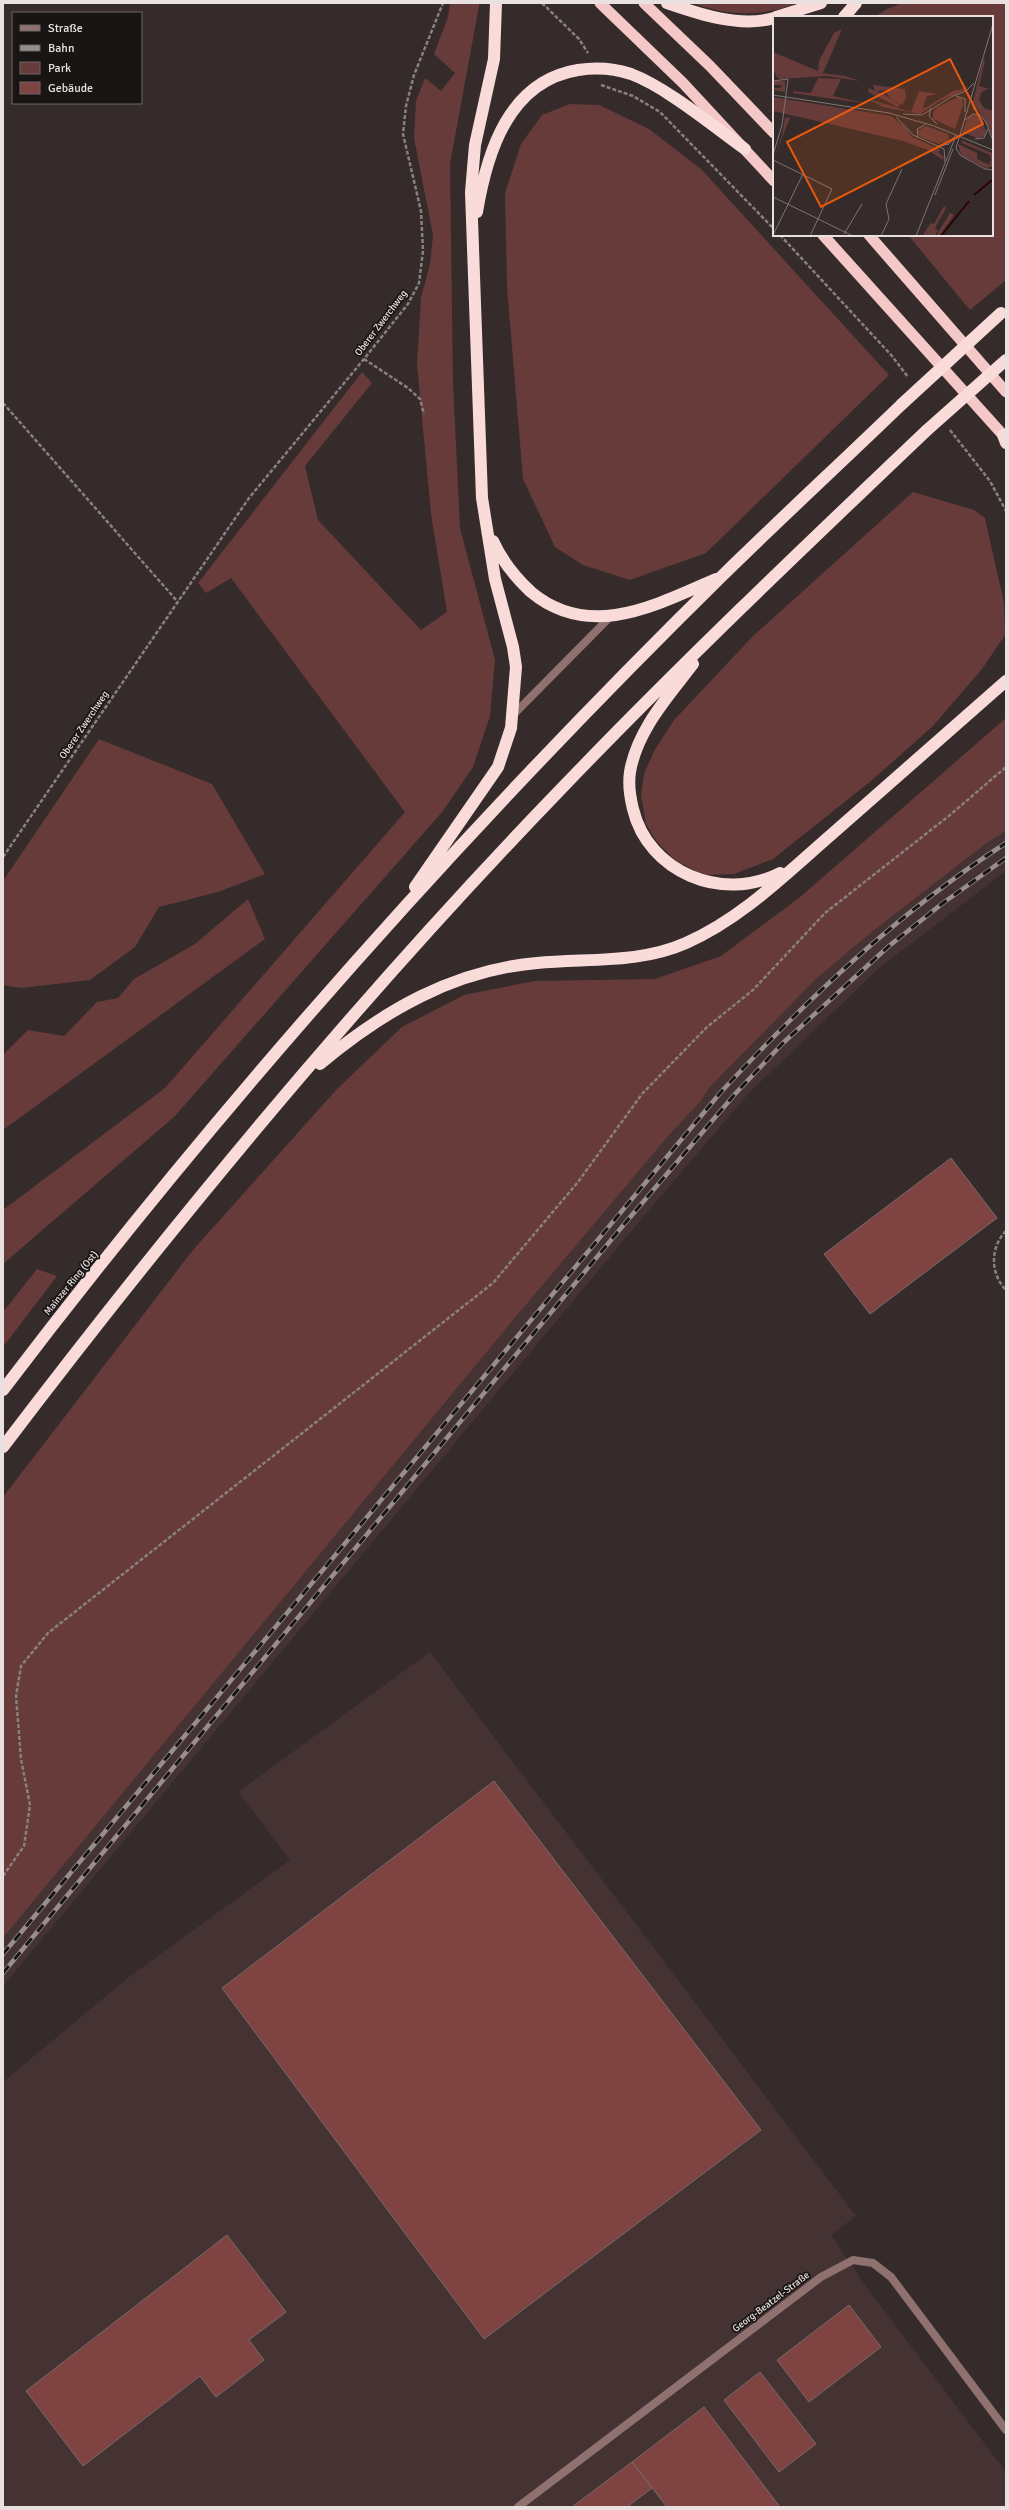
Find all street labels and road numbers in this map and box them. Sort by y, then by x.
street label: Oberer Zwerchweg [352,288,410,358]
street label: Oberer Zwerchweg [57,689,111,761]
street label: Mainzer Ring (Ost) [41,1248,101,1318]
street label: Georg-Beatzel-Straße [730,2269,812,2335]

